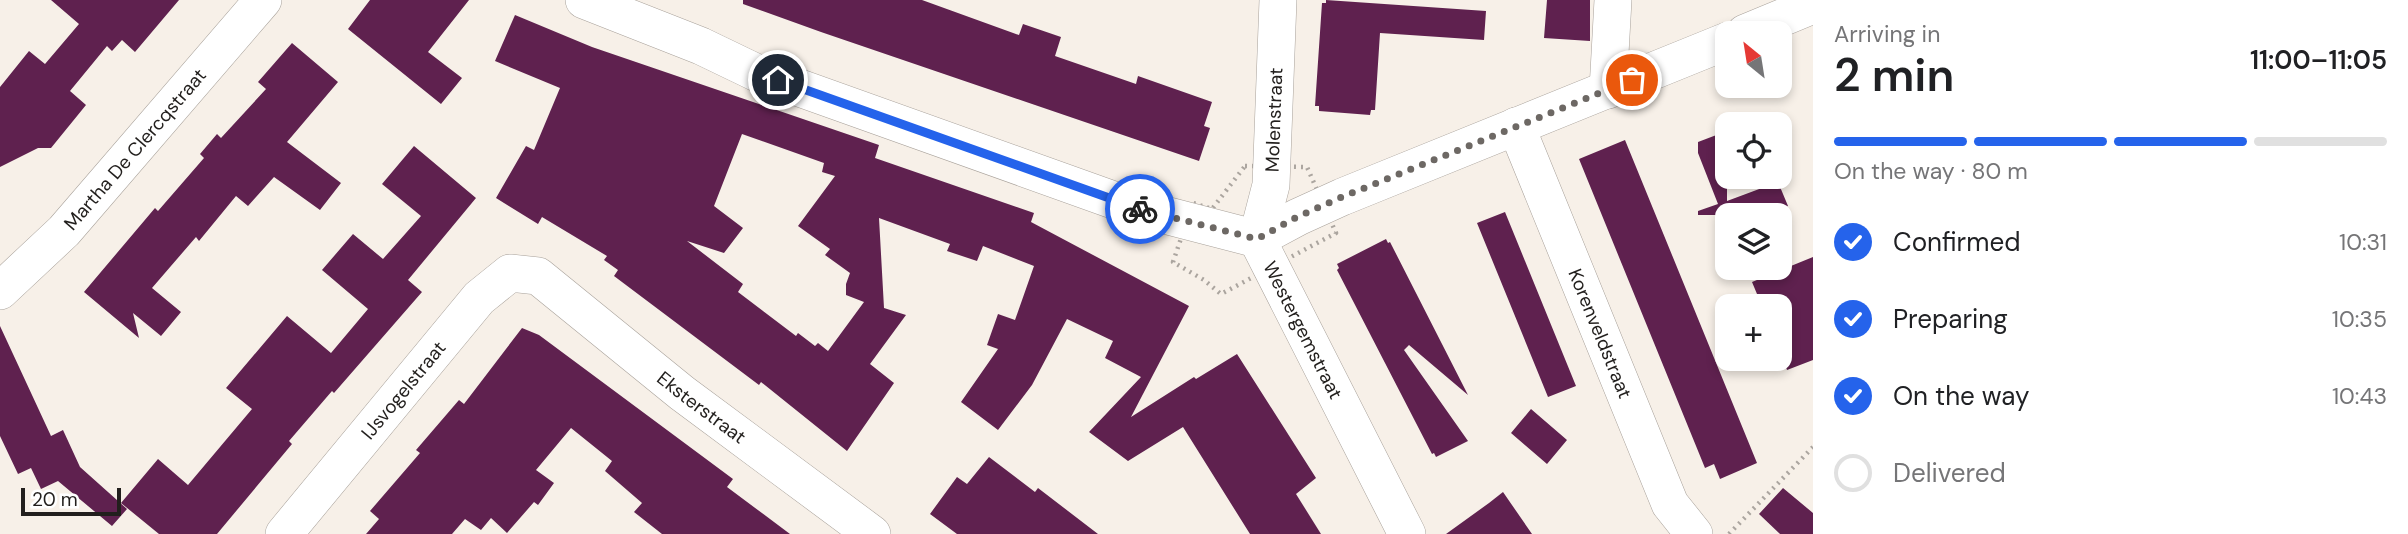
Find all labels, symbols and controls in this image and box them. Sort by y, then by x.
text: Arriving in [1834,19,1940,49]
north arrow [1715,21,1792,98]
map controls [1715,21,1792,371]
text: 11:00–11:05 [2250,43,2387,77]
text: 2 min [1834,45,1954,105]
pin [748,50,808,110]
pin [1602,50,1662,110]
icon: home [759,61,797,99]
icon: bag [1613,61,1651,99]
street label: Martha De Clercqstraat [58,63,212,235]
street label: Molenstraat [1259,67,1288,173]
button: locate [1715,112,1792,189]
text: On the way · 80 m [1834,156,2028,186]
courier [1105,174,1175,244]
icon: bike [1121,190,1159,228]
button: layers [1715,203,1792,280]
icon: check [1834,223,1872,261]
text: Confirmed [1893,225,2020,259]
text: 10:31 [2339,227,2387,257]
street label: Westergemstraat [1257,257,1348,403]
street label: Korenveldstraat [1562,265,1638,402]
button: + [1715,294,1792,371]
icon: check [1834,300,1872,338]
text: Preparing [1893,302,2008,336]
text: 10:35 [2332,304,2387,334]
street label: IJsvogelstraat [356,336,451,444]
street label: Eksterstraat [652,366,751,449]
icon: check [1834,377,1872,415]
text: On the way [1893,379,2029,413]
text: 10:43 [2332,381,2387,411]
text: Delivered [1893,456,2006,490]
scale bar [21,485,121,517]
text: 20 m [32,487,78,512]

